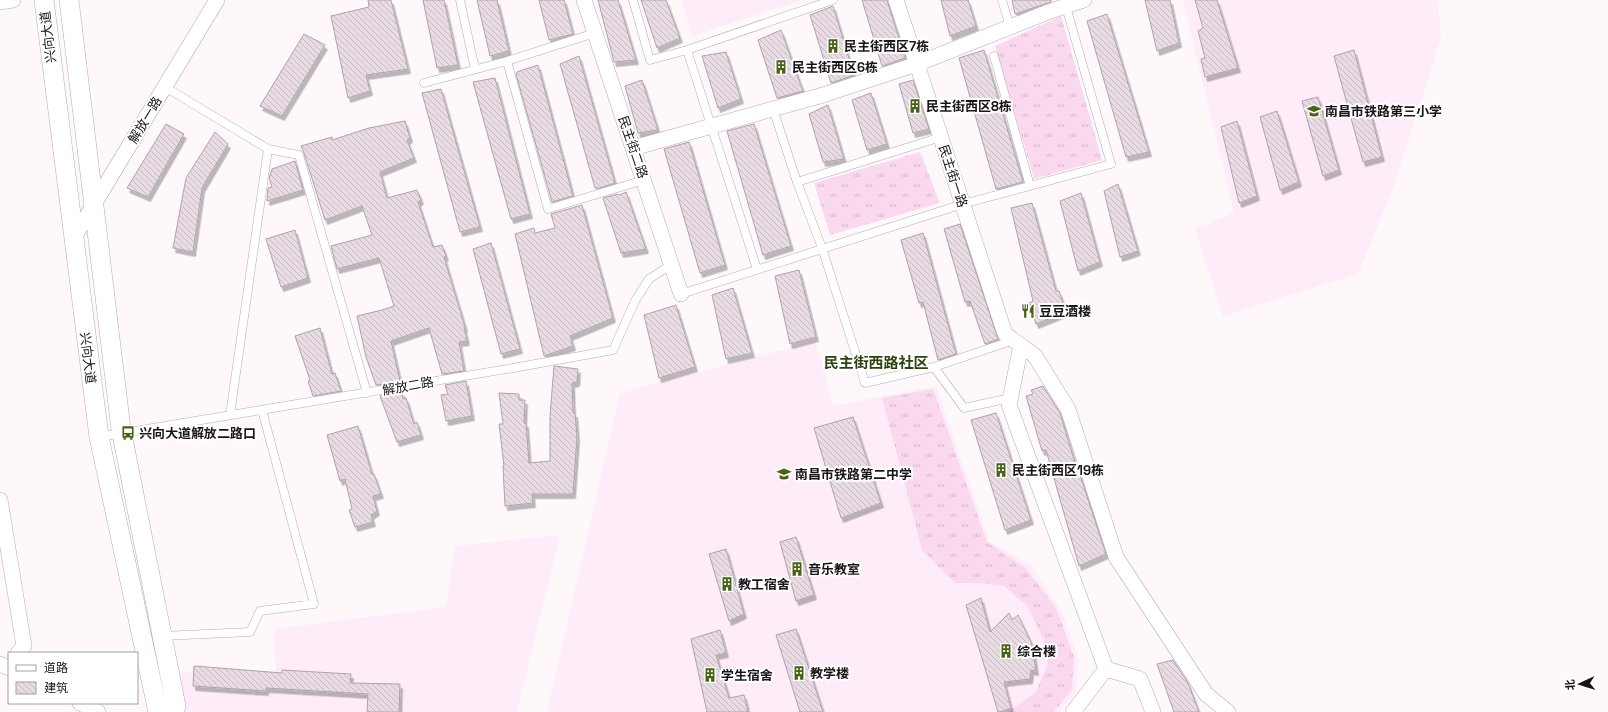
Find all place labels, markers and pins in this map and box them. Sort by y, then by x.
building icon: 民主街西区7栋 [825,38,841,54]
place label: 民主街西区7栋 [844,38,929,55]
building icon: 民主街西区6栋 [773,59,789,75]
place label: 民主街西区6栋 [792,59,878,76]
building icon: 民主街西区8栋 [907,98,923,114]
place label: 民主街西区8栋 [926,98,1012,115]
school or university icon: 南昌市铁路第三小学 [1306,103,1322,119]
place label: 南昌市铁路第三小学 [1325,103,1442,120]
restaurant icon: 豆豆酒楼 [1020,303,1036,319]
place label: 豆豆酒楼 [1039,303,1091,320]
bus stop icon: 兴向大道解放二路口 [120,425,136,441]
place label: 兴向大道解放二路口 [139,425,256,442]
building icon: 民主街西区19栋 [993,462,1009,478]
place label: 民主街西区19栋 [1012,462,1104,479]
school or university icon: 南昌市铁路第二中学 [776,466,792,482]
place label: 南昌市铁路第二中学 [795,466,912,483]
building icon: 音乐教室 [789,561,805,577]
place label: 音乐教室 [808,561,860,578]
building icon: 教工宿舍 [719,576,735,592]
place label: 教工宿舍 [738,576,790,593]
building icon: 综合楼 [998,643,1014,659]
place label: 综合楼 [1017,643,1056,660]
building icon: 教学楼 [791,665,807,681]
place label: 教学楼 [810,665,849,682]
building icon: 学生宿舍 [702,667,718,683]
place label: 学生宿舍 [721,667,773,684]

